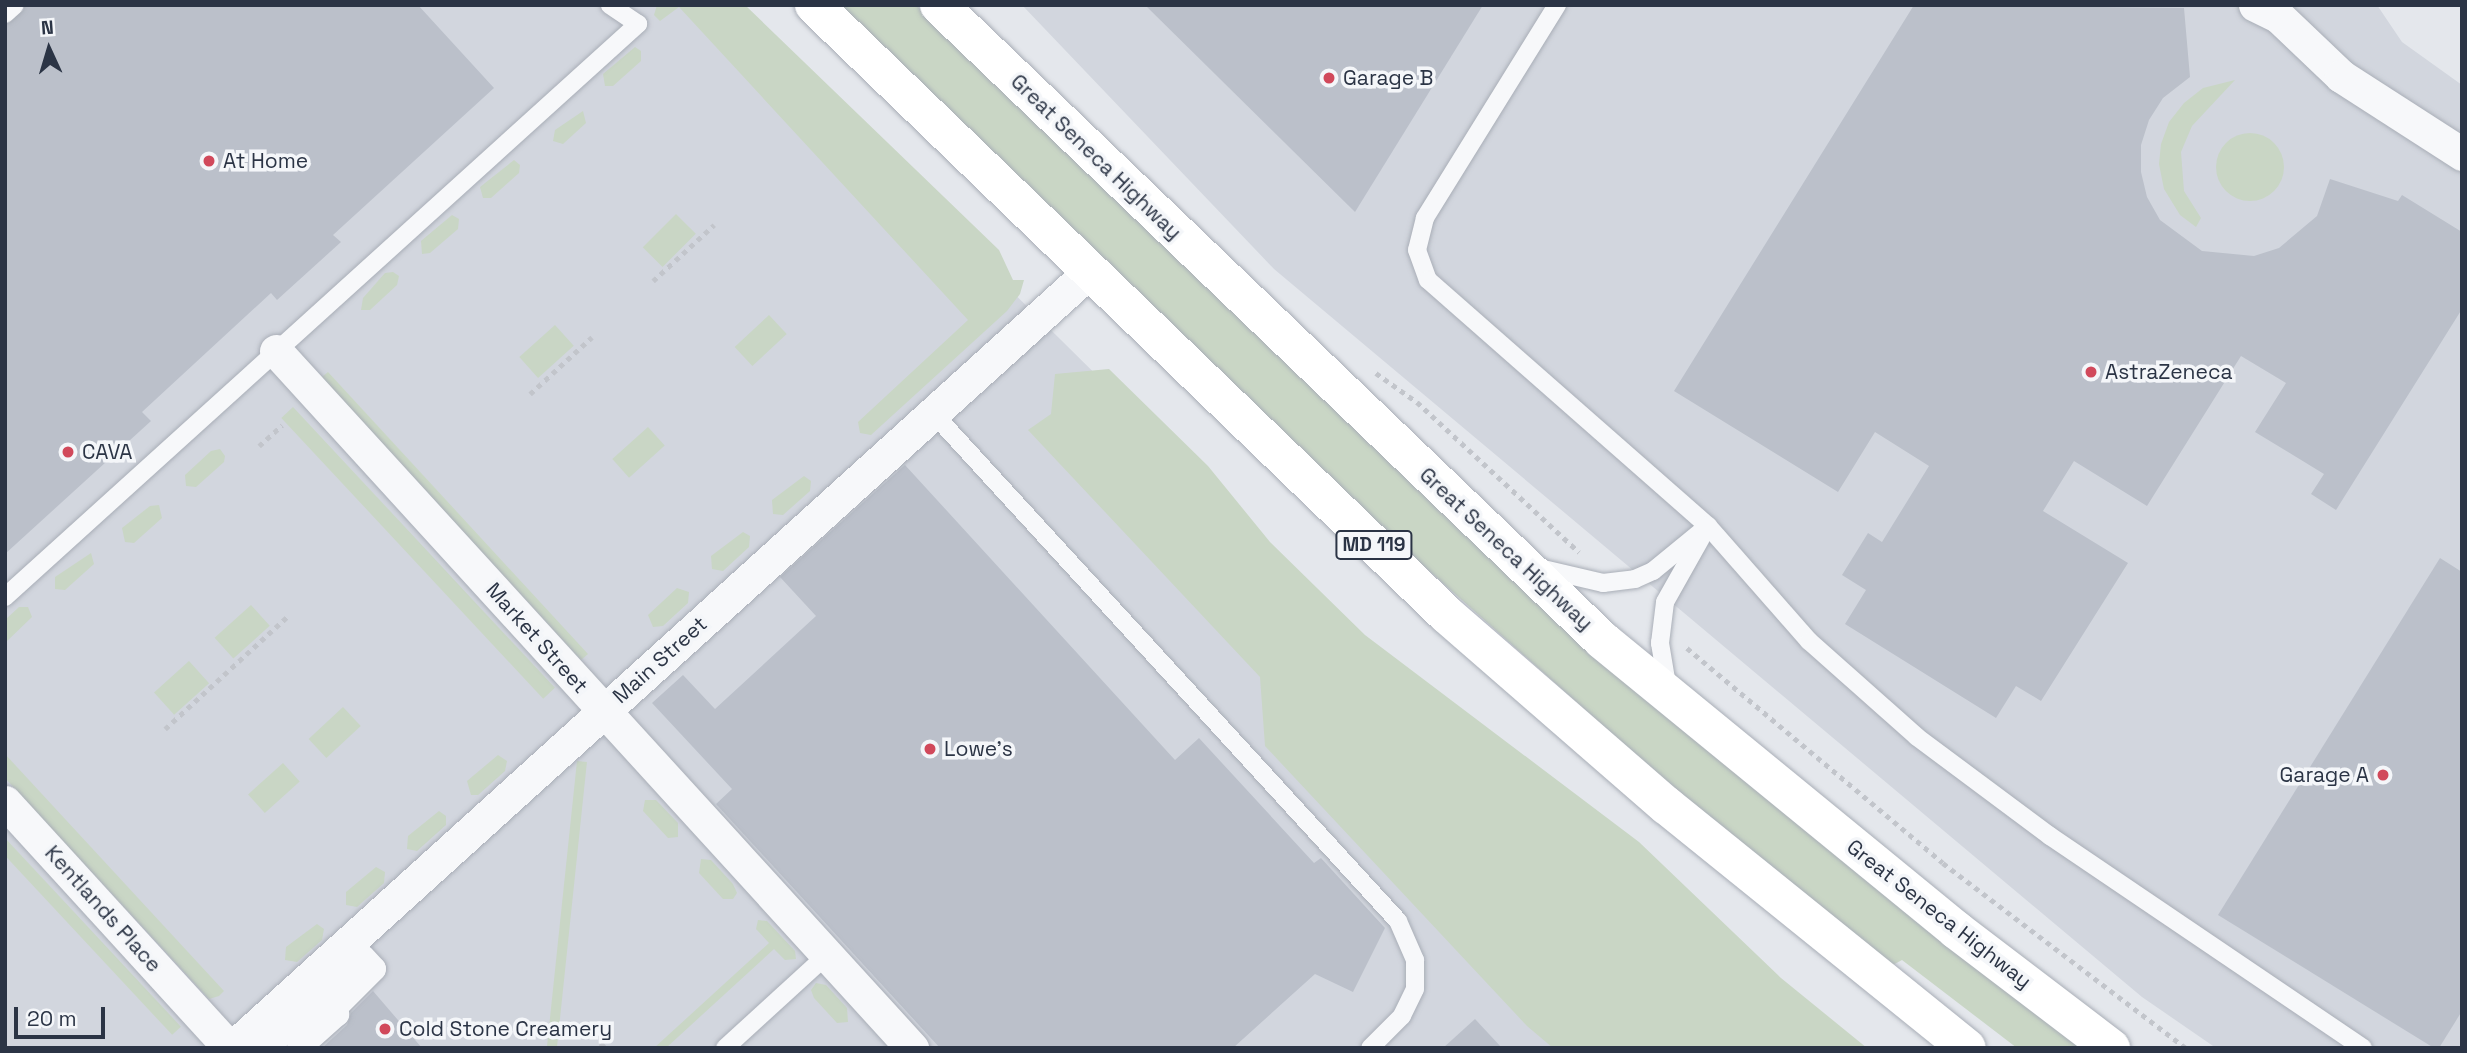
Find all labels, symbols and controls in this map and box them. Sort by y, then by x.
north arrow [14,14,84,84]
text: N [40,15,55,40]
place label: Garage B [1343,65,1433,91]
street label: Great Seneca Highway [1005,69,1187,245]
marker: Garage B [1321,70,1337,86]
place label: At Home [223,148,308,174]
marker: At Home [201,153,217,169]
place label: AstraZeneca [2105,359,2233,385]
marker: AstraZeneca [2083,364,2099,380]
place label: CAVA [82,439,133,465]
marker: CAVA [60,444,76,460]
street label: Great Seneca Highway [1414,462,1598,636]
road number: MD 119 [1334,530,1414,560]
street label: Market Street [481,577,593,699]
street label: Main Street [608,611,712,709]
place label: Lowe's [944,736,1013,762]
marker: Lowe's [922,741,938,757]
place label: Garage A [2279,762,2369,788]
marker: Garage A [2375,767,2391,783]
street label: Great Seneca Highway [1842,834,2036,994]
street label: Kentlands Place [40,840,166,978]
scale bar [18,993,108,1038]
text: 20 m [27,1005,77,1032]
place label: Cold Stone Creamery [399,1016,612,1042]
marker: Cold Stone Creamery [377,1021,393,1037]

